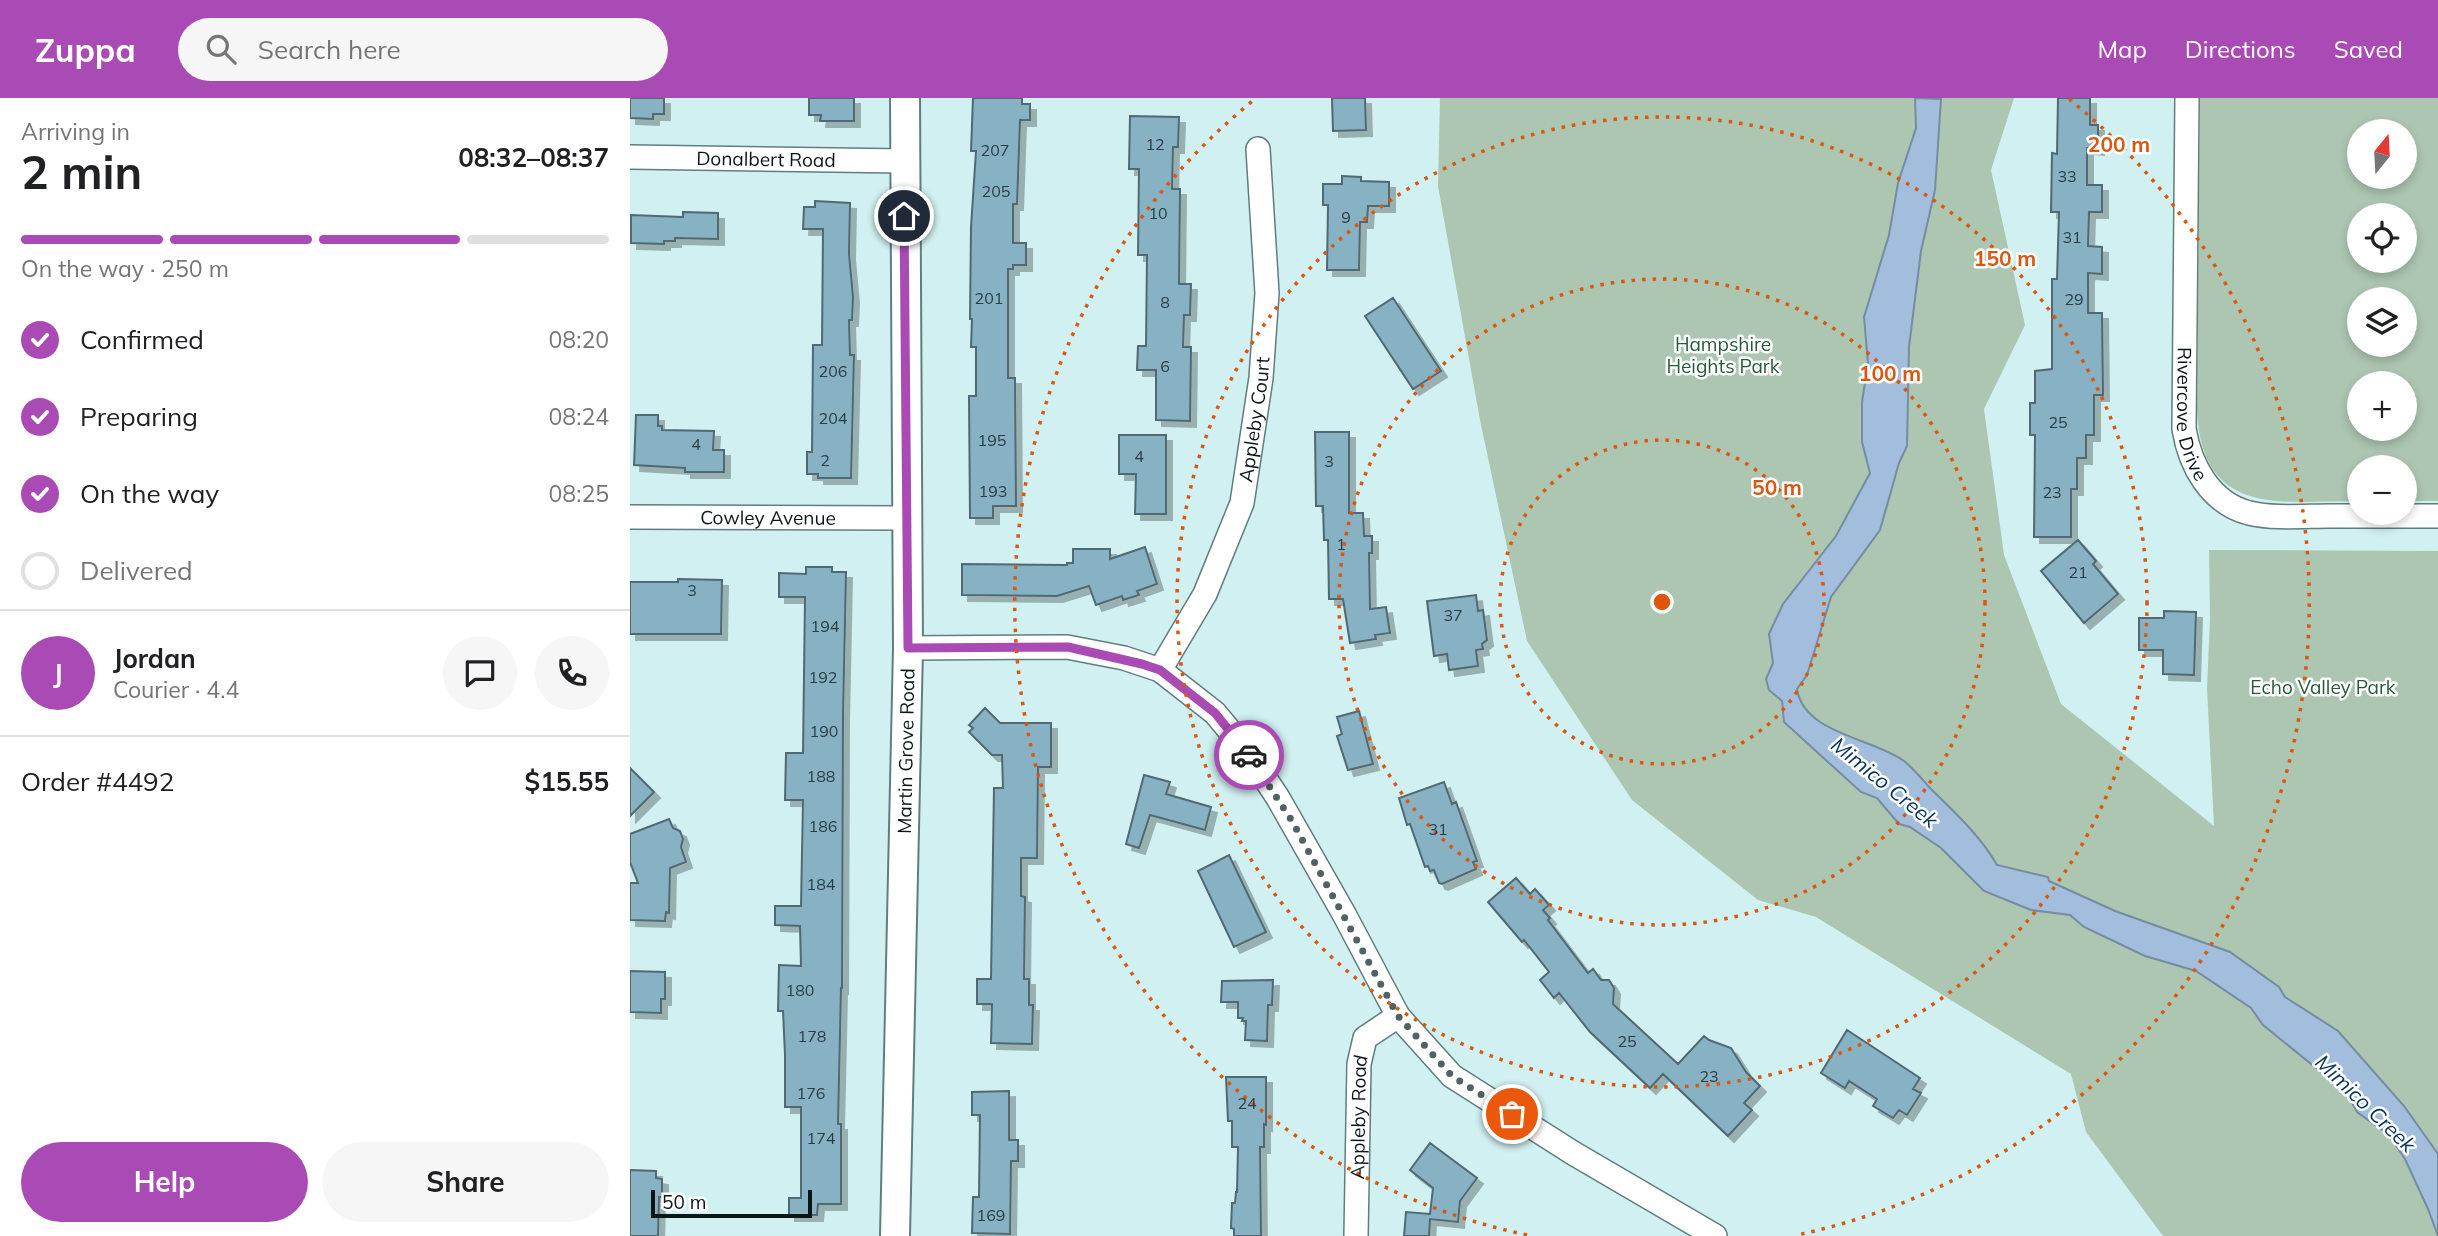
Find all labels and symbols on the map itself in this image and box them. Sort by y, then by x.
north arrow [2347,119,2417,189]
text: 200 m [2088,131,2150,157]
house number: 12 [1145,134,1165,154]
house number: 207 [981,140,1009,160]
street label: Donalbert Road [696,146,836,172]
house number: 33 [2057,166,2077,186]
house number: 205 [982,181,1010,201]
pin [874,186,934,246]
house number: 10 [1148,203,1168,223]
house number: 9 [1341,207,1351,227]
house number: 31 [2062,227,2082,247]
text: 150 m [1974,245,2036,271]
house number: 201 [975,288,1003,308]
house number: 29 [2064,289,2084,309]
house number: 8 [1160,292,1170,312]
park label: Hampshire Heights Park [1666,332,1780,378]
street label: Rivercove Drive [2172,347,2213,485]
house number: 6 [1160,356,1170,376]
street label: Appleby Court [1233,356,1274,484]
text: 100 m [1859,360,1921,386]
house number: 206 [819,361,847,381]
house number: 204 [819,408,848,428]
house number: 25 [2048,412,2068,432]
house number: 195 [978,430,1006,450]
house number: 4 [691,434,701,454]
house number: 4 [1134,446,1144,466]
house number: 2 [820,450,830,470]
house number: 3 [1324,451,1334,471]
text: 50 m [1752,474,1802,500]
house number: 193 [979,481,1007,501]
house number: 23 [2042,482,2062,502]
street label: Cowley Avenue [700,505,836,530]
house number: 1 [1336,534,1346,554]
house number: 21 [2068,562,2088,582]
house number: 3 [687,580,697,600]
centre of rings [1650,590,1674,614]
house number: 37 [1443,605,1463,625]
house number: 194 [811,616,840,636]
house number: 192 [809,667,837,687]
street label: Martin Grove Road [892,668,920,834]
park label: Echo Valley Park [2250,675,2396,699]
courier [1214,720,1284,790]
house number: 190 [810,721,838,741]
water label: Mimico Creek [1826,731,1944,834]
house number: 188 [807,766,835,786]
house number: 186 [809,816,837,836]
house number: 31 [1428,819,1448,839]
house number: 184 [807,874,836,894]
house number: 180 [786,980,814,1000]
house number: 178 [798,1026,826,1046]
house number: 25 [1617,1031,1637,1051]
water label: Mimico Creek [2310,1049,2423,1158]
street label: Appleby Road [1345,1052,1373,1180]
house number: 23 [1699,1066,1719,1086]
house number: 176 [797,1083,825,1103]
pin [1482,1084,1542,1144]
house number: 24 [1237,1093,1257,1113]
house number: 174 [807,1128,836,1148]
scale bar [651,1187,812,1219]
house number: 169 [977,1205,1005,1225]

